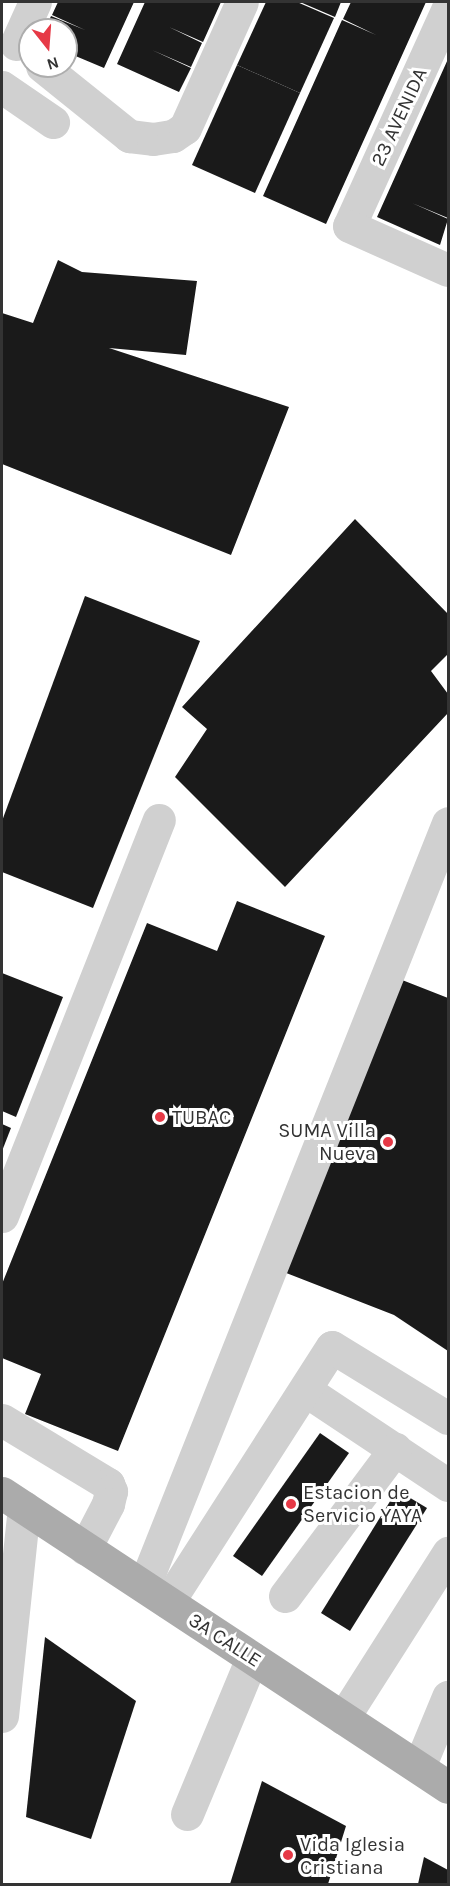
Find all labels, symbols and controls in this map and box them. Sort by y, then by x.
north arrow [18,18,78,78]
text: N [45,53,61,75]
street label: 23 AVENIDA [366,64,432,170]
place label: TUBAC [172,1105,231,1129]
marker: TUBAC [153,1110,167,1124]
place label: SUMA Villa Nueva [278,1118,376,1165]
marker: SUMA Villa Nueva [381,1135,395,1149]
place label: Estacion de Servicio YAYA [303,1480,422,1527]
marker: Estacion de Servicio YAYA [284,1497,298,1511]
street label: 3A CALLE [184,1608,266,1672]
place label: Vida Iglesia Cristiana [300,1832,405,1879]
marker: Vida Iglesia Cristiana [281,1848,295,1862]

